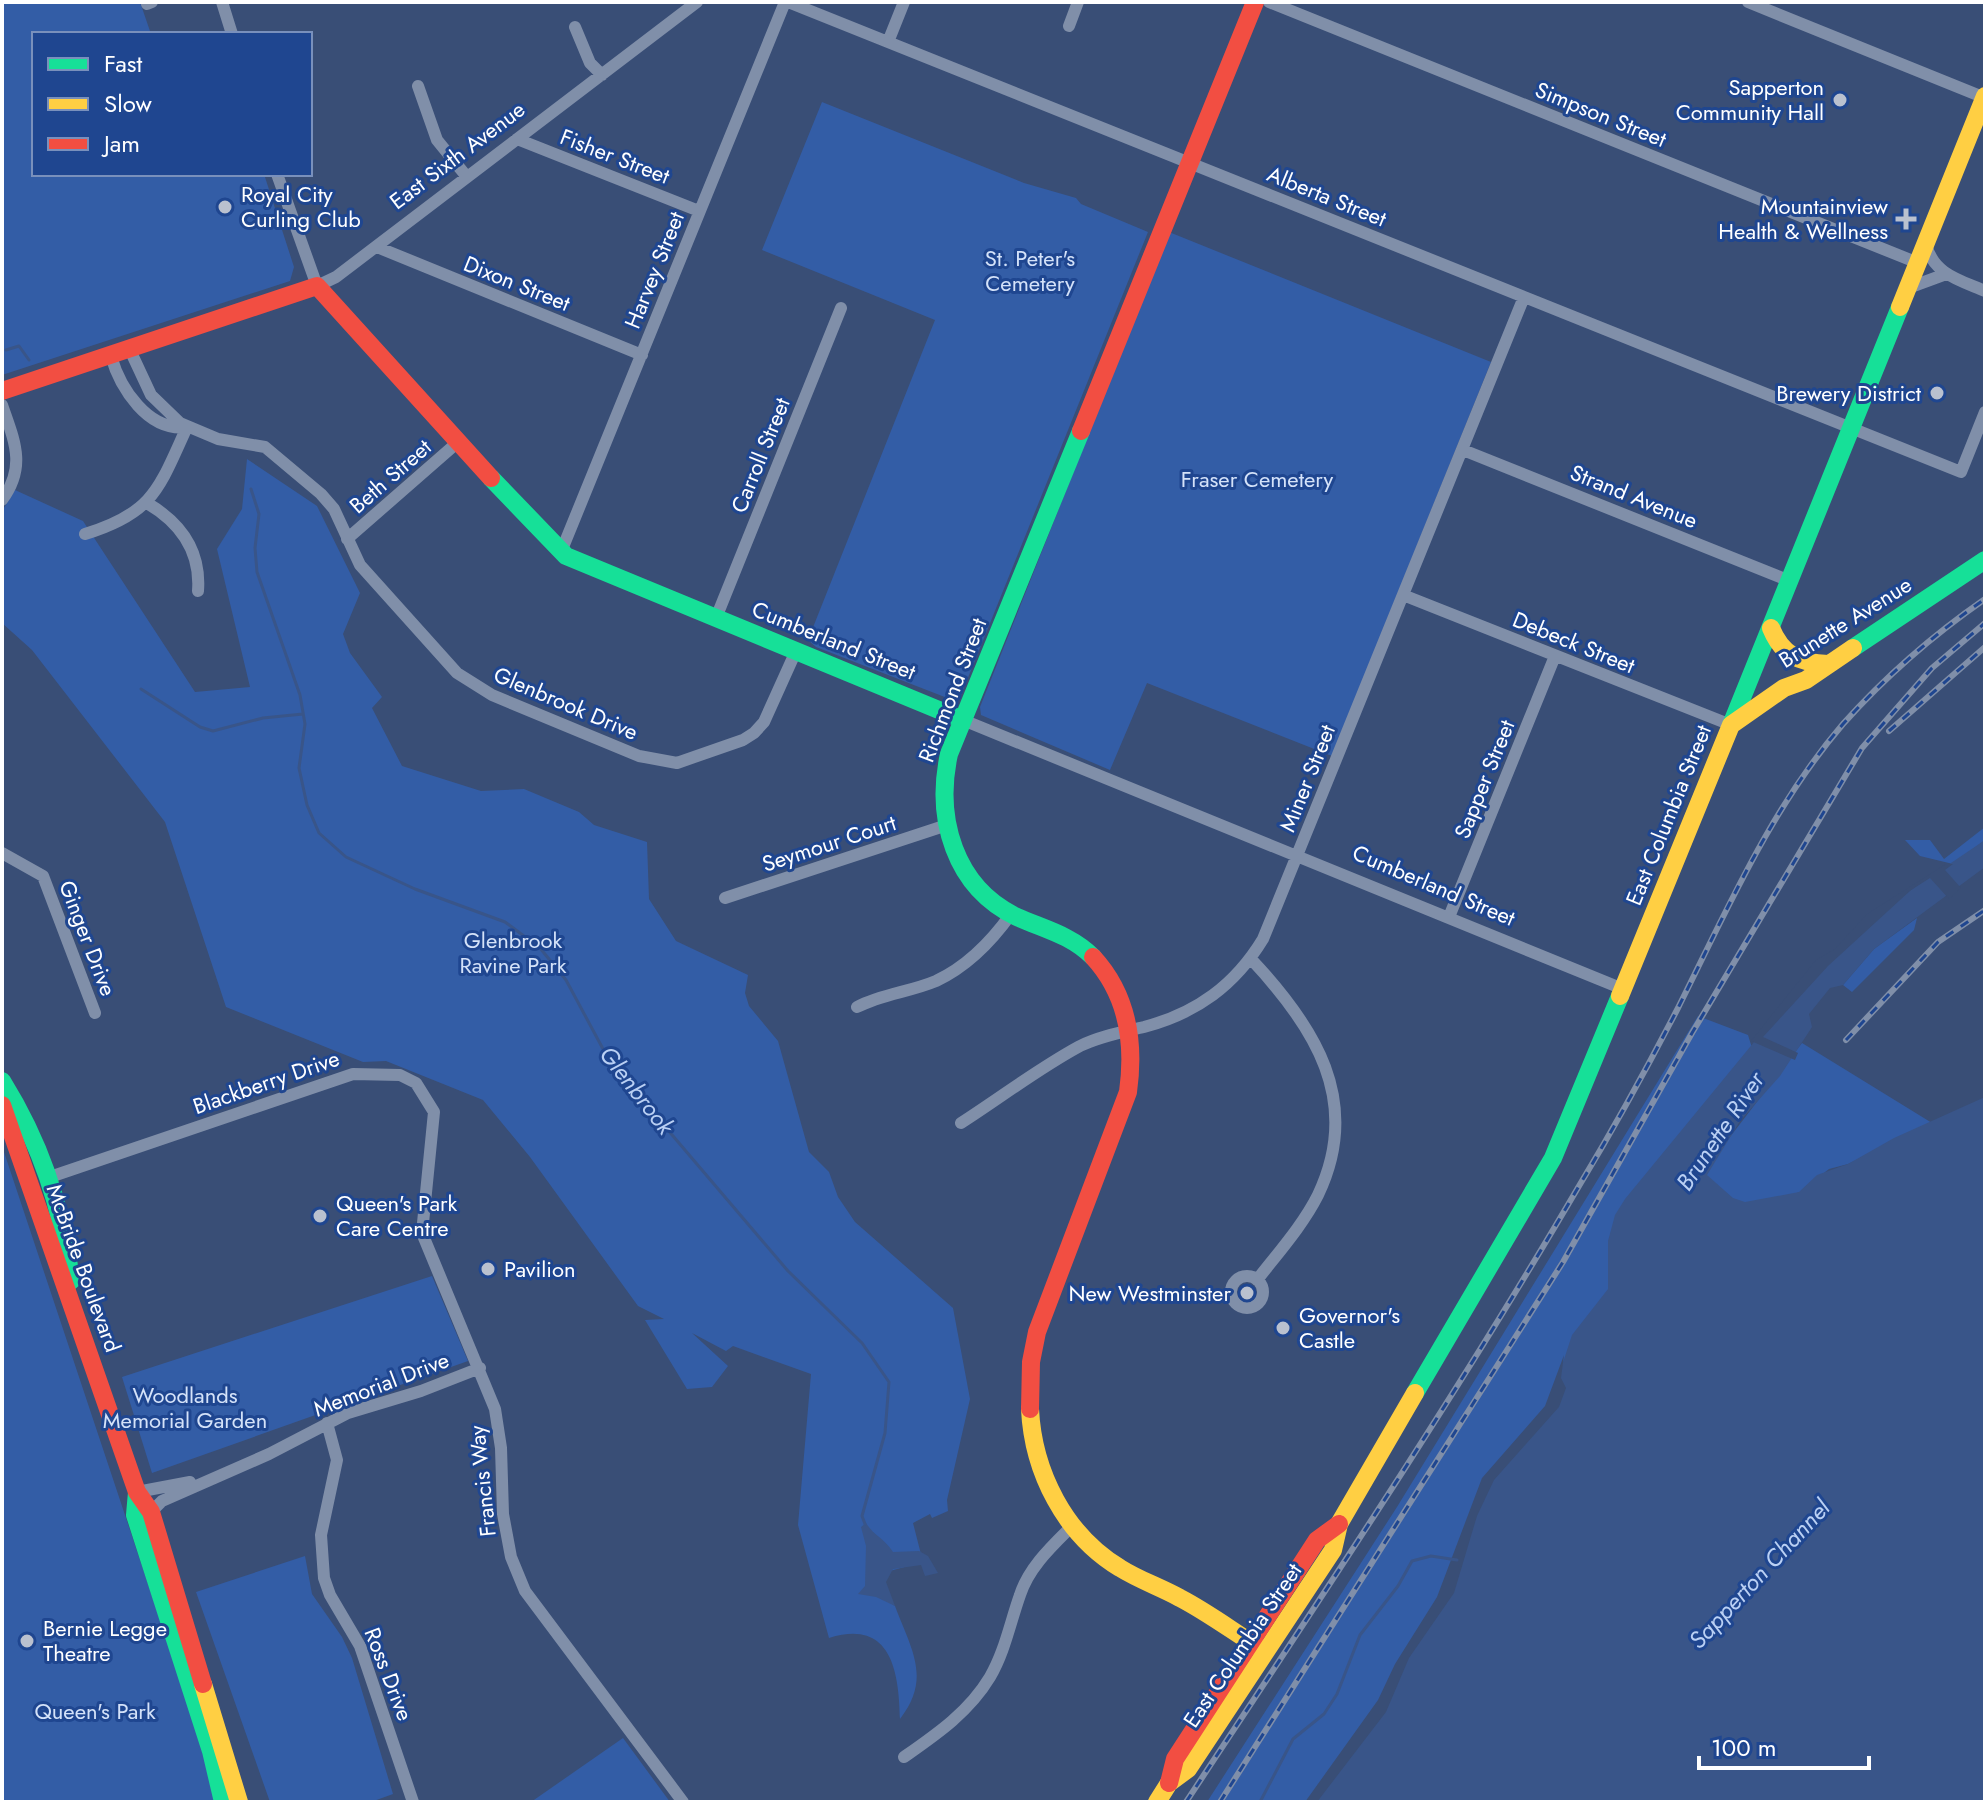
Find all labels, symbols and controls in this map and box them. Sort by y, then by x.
legend [32,32,312,176]
text: Fast [104,46,142,81]
place label: Sapperton Community Hall [1676,71,1824,128]
street label: Simpson Street [1531,73,1672,155]
text: Slow [104,86,152,121]
marker: Sapperton Community Hall [1831,91,1849,109]
street label: East Sixth Avenue [383,93,531,217]
street label: Fisher Street [556,120,675,192]
text: Jam [101,126,140,161]
street label: Alberta Street [1263,158,1392,235]
place label: Royal City Curling Club [241,178,361,235]
place label: Mountainview Health & Wellness [1718,190,1888,247]
marker: Royal City Curling Club [216,198,234,216]
street label: Harvey Street [616,206,692,333]
marker: Mountainview Health & Wellness [1895,208,1917,230]
park label: St. Peter's Cemetery [985,242,1075,299]
street label: Dixon Street [459,247,576,319]
place label: Brewery District [1776,377,1922,409]
marker: Brewery District [1928,384,1946,402]
street label: Carroll Street [722,392,798,517]
street label: Beth Street [342,431,439,521]
street label: Strand Avenue [1566,456,1702,536]
park label: Fraser Cemetery [1181,463,1334,495]
street label: Brunette Avenue [1772,568,1918,676]
street label: Cumberland Street [747,593,921,688]
street label: Debeck Street [1508,603,1641,681]
street label: Richmond Street [910,612,995,767]
street label: Glenbrook Drive [489,658,643,748]
street label: Sapper Street [1446,714,1523,843]
street label: Miner Street [1271,719,1343,836]
street label: East Columbia Street [1617,719,1719,910]
street label: Seymour Court [758,806,901,880]
street label: Cumberland Street [1348,836,1521,934]
street label: Ginger Drive [51,876,125,1000]
park label: Glenbrook Ravine Park [460,924,567,981]
water label: Glenbrook [591,1038,684,1143]
street label: Blackberry Drive [188,1042,344,1122]
water label: Brunette River [1667,1063,1774,1197]
street label: McBride Boulevard [39,1180,129,1356]
place label: Queen's Park Care Centre [336,1187,458,1244]
marker: Queen's Park Care Centre [311,1207,329,1225]
place label: Pavilion [504,1253,576,1285]
marker: Pavilion [479,1260,497,1278]
place label: New Westminster [1068,1277,1231,1309]
marker: New Westminster [1238,1284,1256,1302]
place label: Governor's Castle [1299,1299,1400,1356]
marker: Governor's Castle [1274,1319,1292,1337]
street label: Memorial Drive [309,1343,453,1425]
park label: Woodlands Memorial Garden [103,1379,267,1436]
street label: Francis Way [460,1423,504,1538]
water label: Sapperton Channel [1680,1490,1839,1657]
street label: East Columbia Street [1175,1556,1309,1734]
place label: Bernie Legge Theatre [43,1612,167,1669]
street label: Ross Drive [357,1623,421,1725]
marker: Bernie Legge Theatre [18,1632,36,1650]
park label: Queen's Park [34,1695,156,1727]
scale bar [1699,1720,1869,1770]
text: 100 m [1711,1730,1777,1765]

